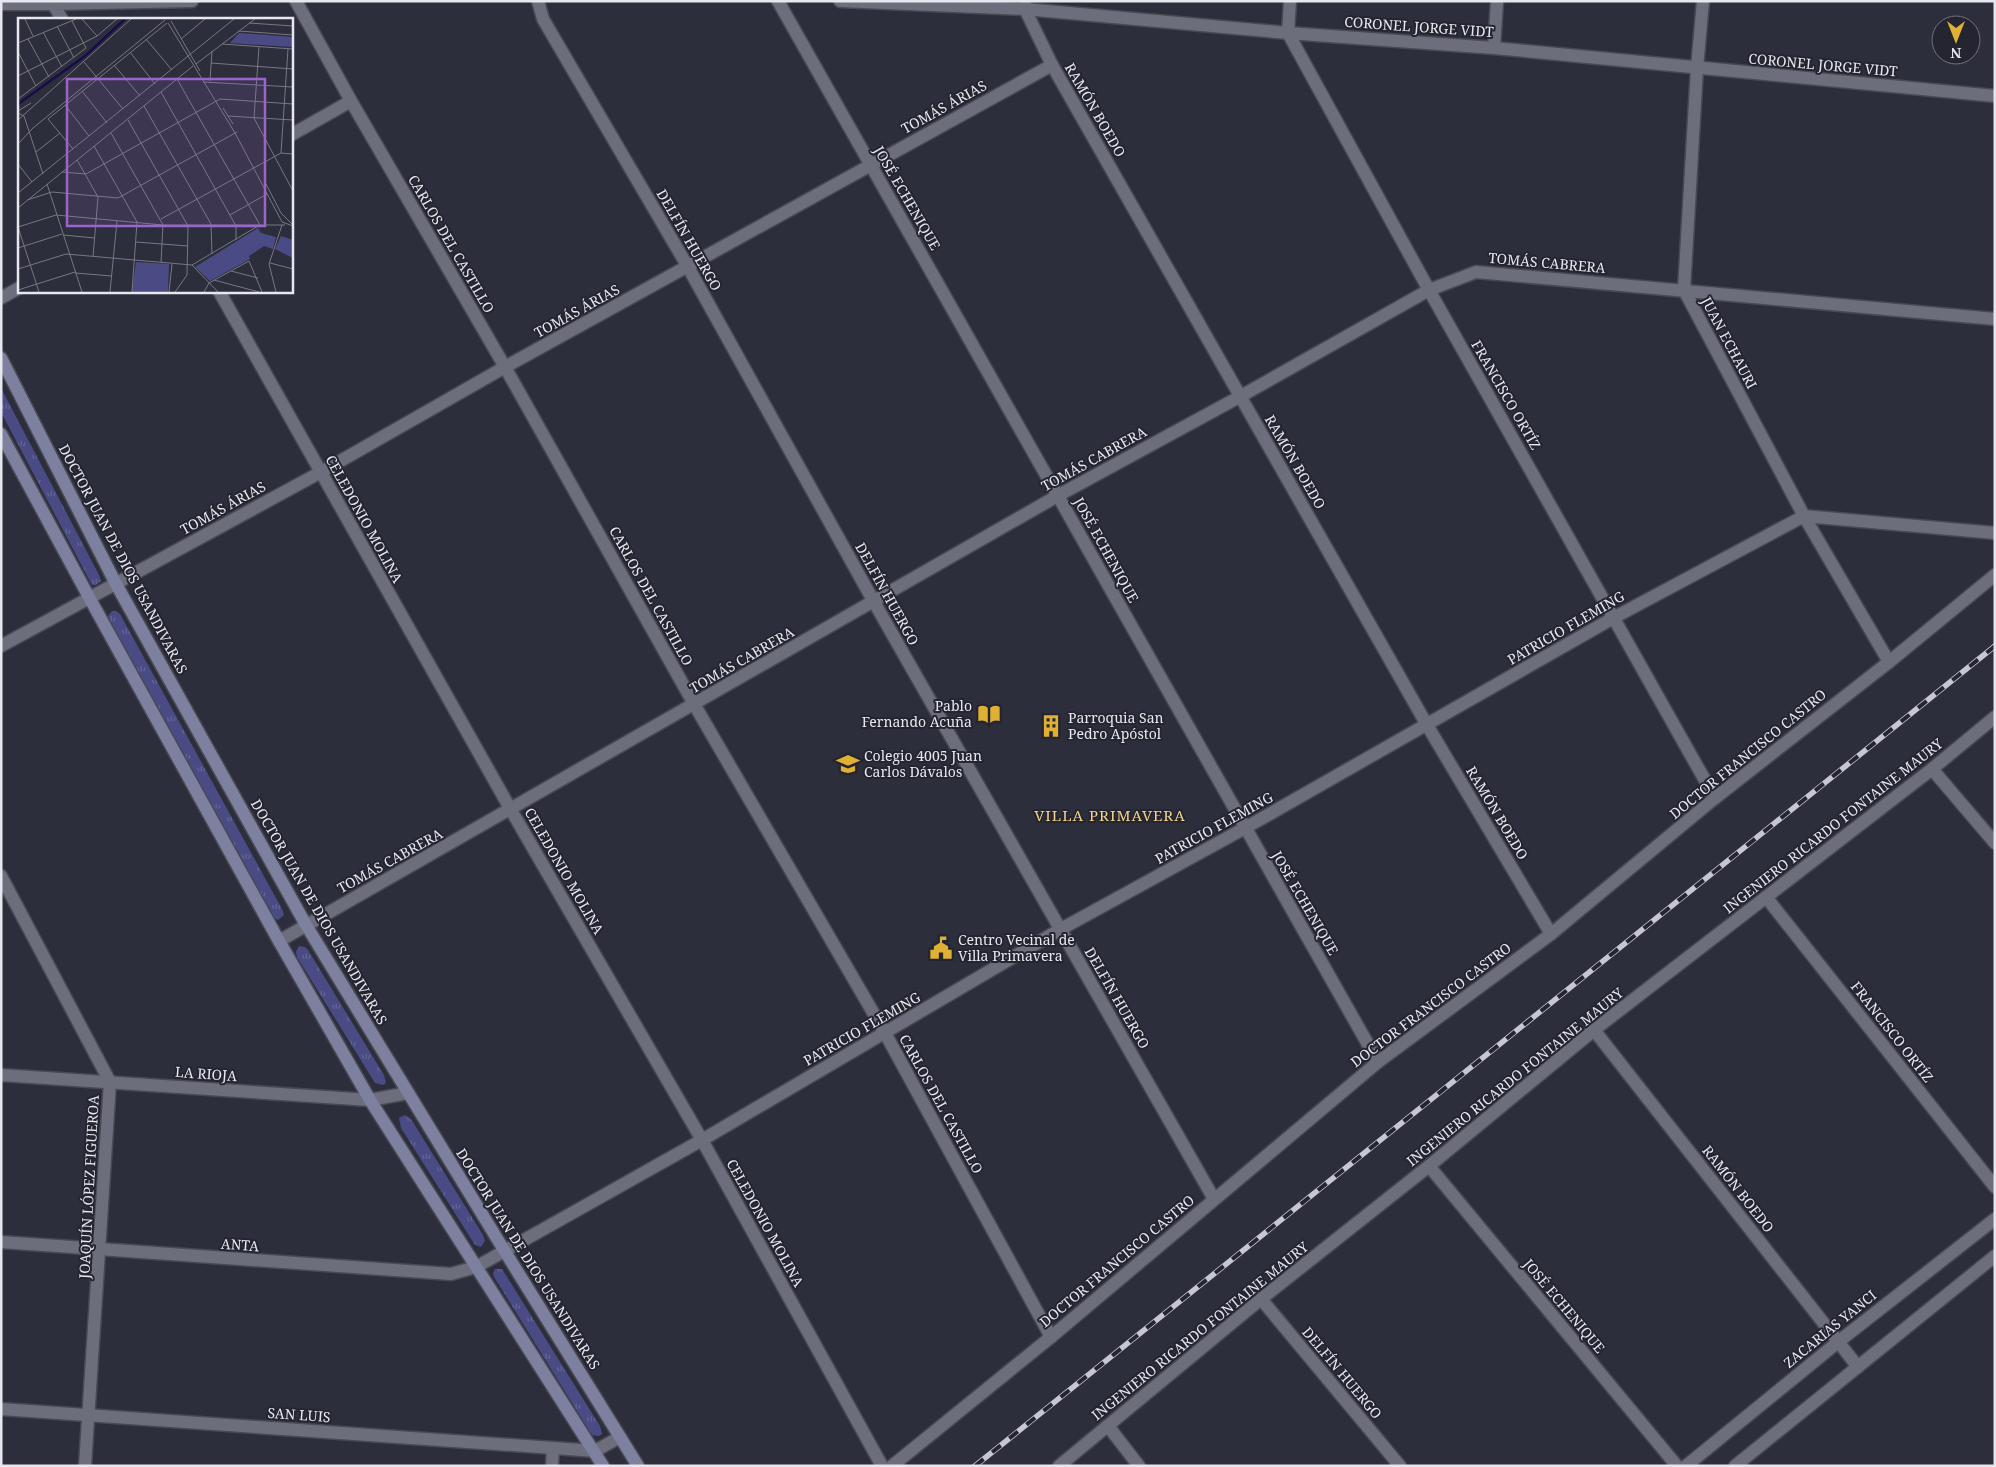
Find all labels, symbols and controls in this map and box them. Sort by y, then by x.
street label: CORONEL JORGE VIDT [1344,12,1495,41]
north arrow [1931,15,1981,65]
inset map [18,18,292,292]
text: N [1950,44,1962,63]
street label: CORONEL JORGE VIDT [1748,49,1899,81]
street label: RAMÓN BOEDO [1061,59,1130,160]
street label: TOMÁS ÁRIAS [898,75,990,138]
street label: JOSÉ ECHENIQUE [869,141,945,254]
street label: CARLOS DEL CASTILLO [404,171,499,316]
street label: DELFÍN HUERGO [653,185,726,294]
street label: TOMÁS CABRERA [1488,248,1607,277]
street label: TOMÁS ÁRIAS [531,279,623,342]
street label: JUAN ECHAURI [1697,293,1762,392]
street label: FRANCISCO ORTÍZ [1467,337,1545,453]
street label: RAMÓN BOEDO [1261,411,1330,512]
street label: TOMÁS CABRERA [1038,422,1150,495]
street label: DOCTOR JUAN DE DIOS USANDIVARAS [55,441,192,677]
street label: CELEDONIO MOLINA [321,452,407,586]
street label: TOMÁS ÁRIAS [177,476,269,539]
street label: JOSÉ ECHENIQUE [1069,493,1143,606]
street label: CARLOS DEL CASTILLO [605,523,698,669]
street label: DELFÍN HUERGO [851,539,924,648]
street label: PATRICIO FLEMING [1504,586,1628,669]
street label: TOMÁS CABRERA [686,622,798,697]
street label: DOCTOR FRANCISCO CASTRO [1665,684,1830,823]
place label: Pablo Fernando Acuña [862,696,972,731]
library icon: Pablo Fernando Acuña [976,701,1002,727]
place label: Parroquia San Pedro Apóstol [1068,708,1164,743]
building icon: Parroquia San Pedro Apóstol [1038,713,1064,739]
street label: INGENIERO RICARDO FONTAINE MAURY [1719,734,1947,917]
place label: Colegio 4005 Juan Carlos Dávalos [864,746,982,781]
school or university icon: Colegio 4005 Juan Carlos Dávalos [835,751,861,777]
street label: RAMÓN BOEDO [1462,763,1533,863]
street label: PATRICIO FLEMING [1151,787,1276,868]
street label: DOCTOR JUAN DE DIOS USANDIVARAS [247,796,392,1028]
street label: CELEDONIO MOLINA [520,804,609,938]
district label: VILLA PRIMAVERA [1034,805,1186,825]
street label: TOMÁS CABRERA [334,824,446,897]
street label: JOSÉ ECHENIQUE [1267,846,1343,959]
place label: Centro Vecinal de Villa Primavera [958,930,1075,965]
public building icon: Centro Vecinal de Villa Primavera [928,935,954,961]
street label: DOCTOR FRANCISCO CASTRO [1347,938,1515,1071]
street label: DELFÍN HUERGO [1081,943,1154,1052]
street label: FRANCISCO ORTÍZ [1847,977,1938,1086]
street label: INGENIERO RICARDO FONTAINE MAURY [1402,983,1627,1170]
street label: PATRICIO FLEMING [800,987,924,1070]
street label: CARLOS DEL CASTILLO [895,1031,988,1177]
street label: LA RIOJA [175,1062,238,1085]
street label: JOAQUÍN LÓPEZ FIGUEROA [74,1095,103,1280]
street label: RAMÓN BOEDO [1698,1141,1778,1236]
street label: DOCTOR JUAN DE DIOS USANDIVARAS [452,1145,605,1373]
street label: CELEDONIO MOLINA [722,1156,808,1290]
street label: DOCTOR FRANCISCO CASTRO [1035,1190,1198,1331]
street label: ANTA [220,1234,260,1255]
street label: INGENIERO RICARDO FONTAINE MAURY [1087,1237,1312,1424]
street label: JOSÉ ECHENIQUE [1519,1254,1610,1357]
street label: ZACARIAS YANCI [1779,1285,1880,1372]
street label: DELFÍN HUERGO [1298,1323,1386,1423]
street label: SAN LUIS [267,1403,331,1426]

